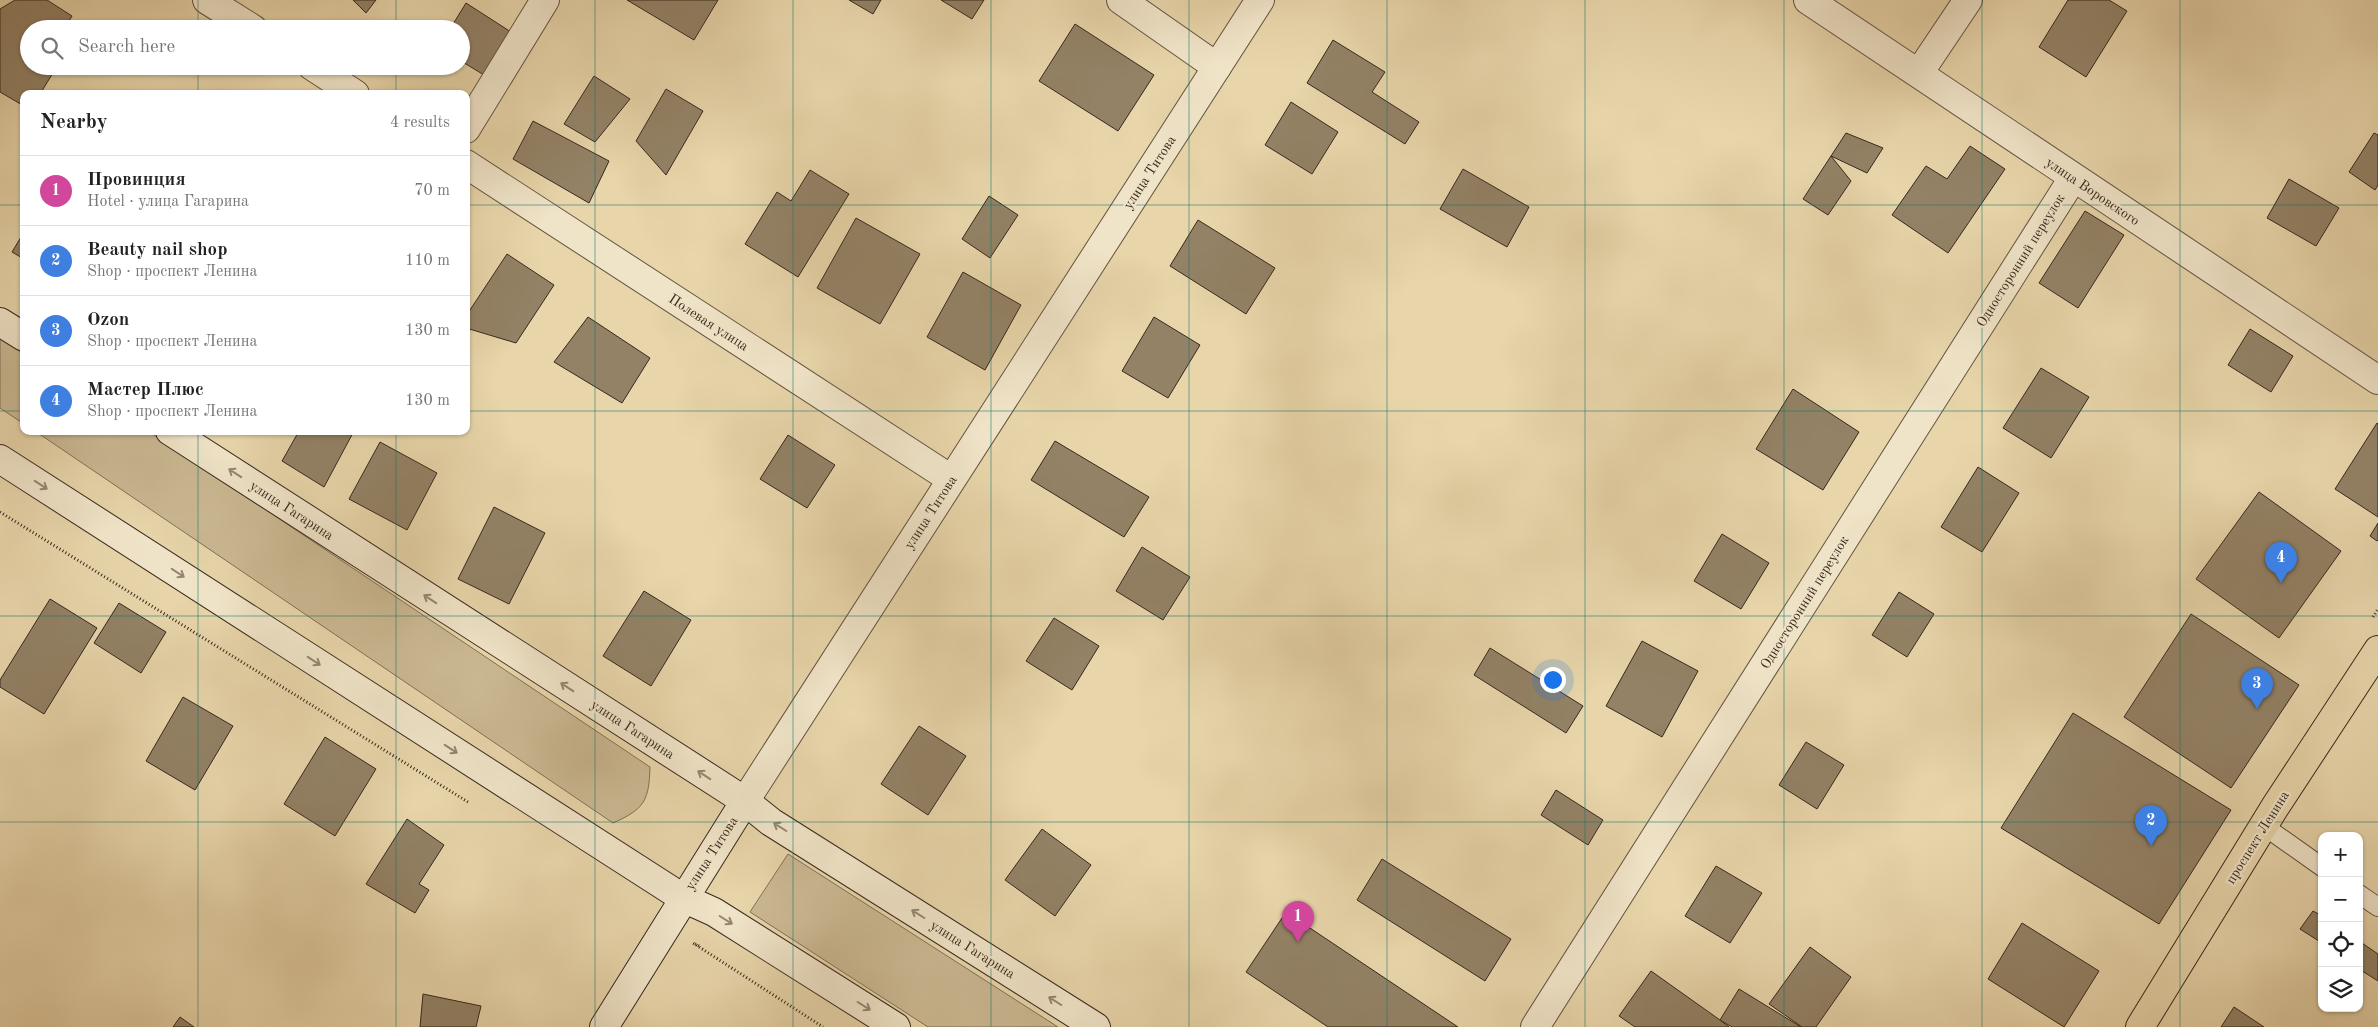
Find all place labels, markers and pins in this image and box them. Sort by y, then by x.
pin: 4 [2265,542,2297,583]
pin: 3 [2241,668,2273,709]
pin: 2 [2135,805,2167,846]
pin: 1 [1282,901,1314,942]

